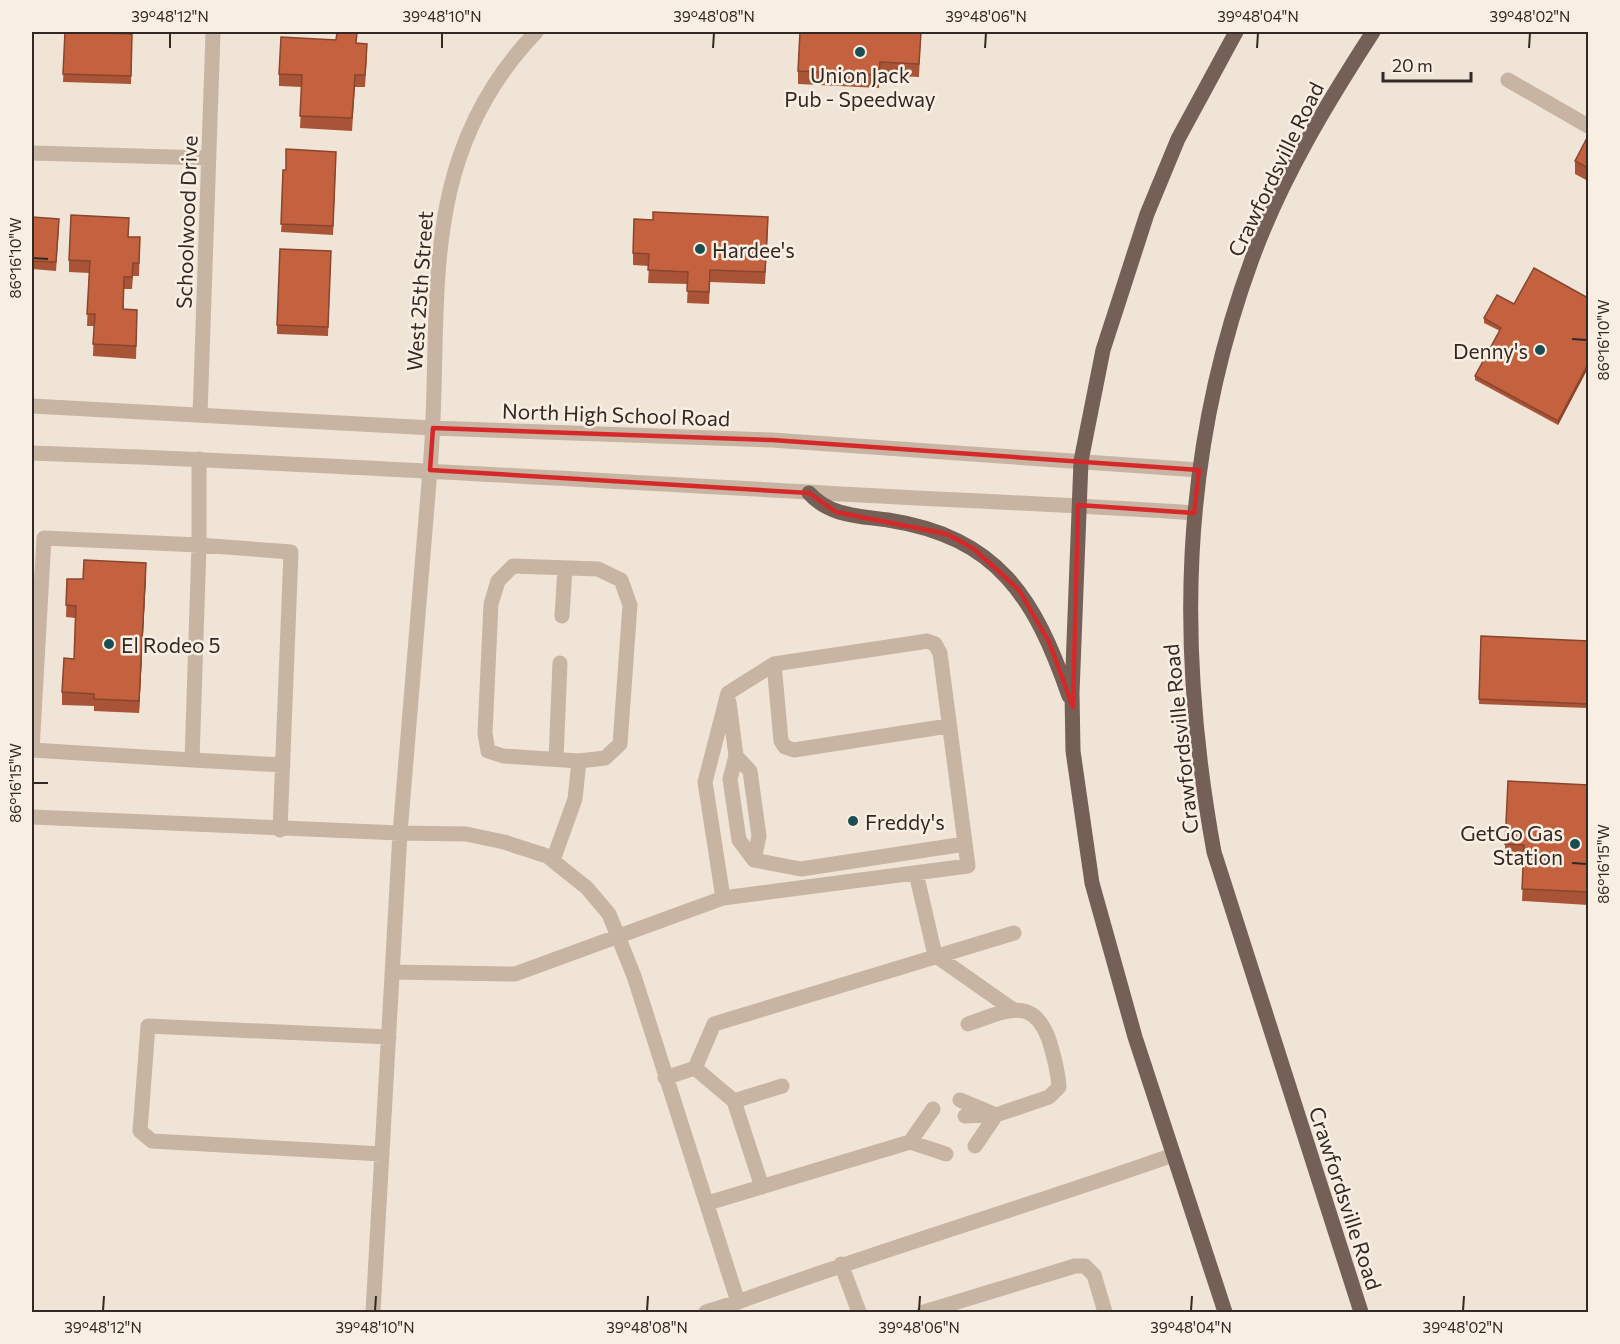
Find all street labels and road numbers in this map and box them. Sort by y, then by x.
street label: Crawfordsville Road [1222,78,1328,260]
street label: Schoolwood Drive [170,135,202,309]
street label: West 25th Street [401,210,437,372]
street label: North High School Road [502,398,730,430]
street label: Crawfordsville Road [1158,643,1202,835]
street label: Crawfordsville Road [1305,1103,1387,1293]

